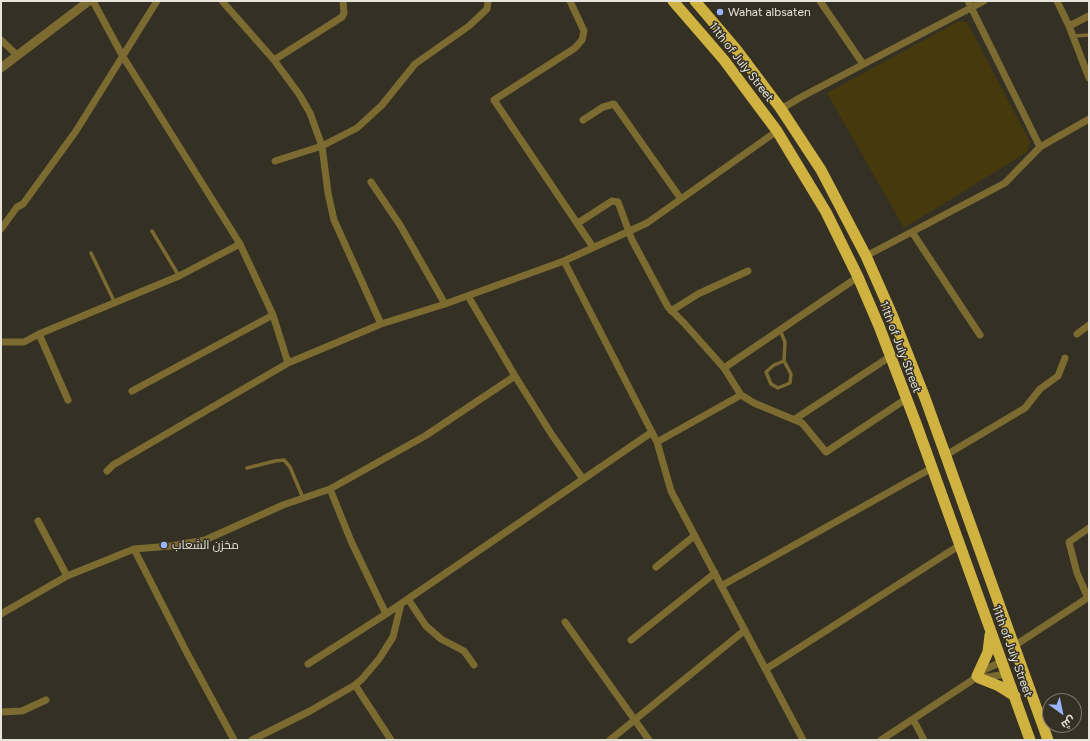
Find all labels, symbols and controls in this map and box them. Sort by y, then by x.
place label: Wahat albsaten [728,5,811,19]
marker: Wahat albsaten [715,7,725,17]
street label: 11th of July Street [706,19,776,105]
street label: 11th of July Street [876,299,924,395]
place label: مخزن الشعاب [172,538,239,552]
marker: مخزن الشعاب [159,540,169,550]
street label: 11th of July Street [989,603,1035,699]
north arrow [1042,693,1082,733]
text: ش [1059,713,1078,732]

